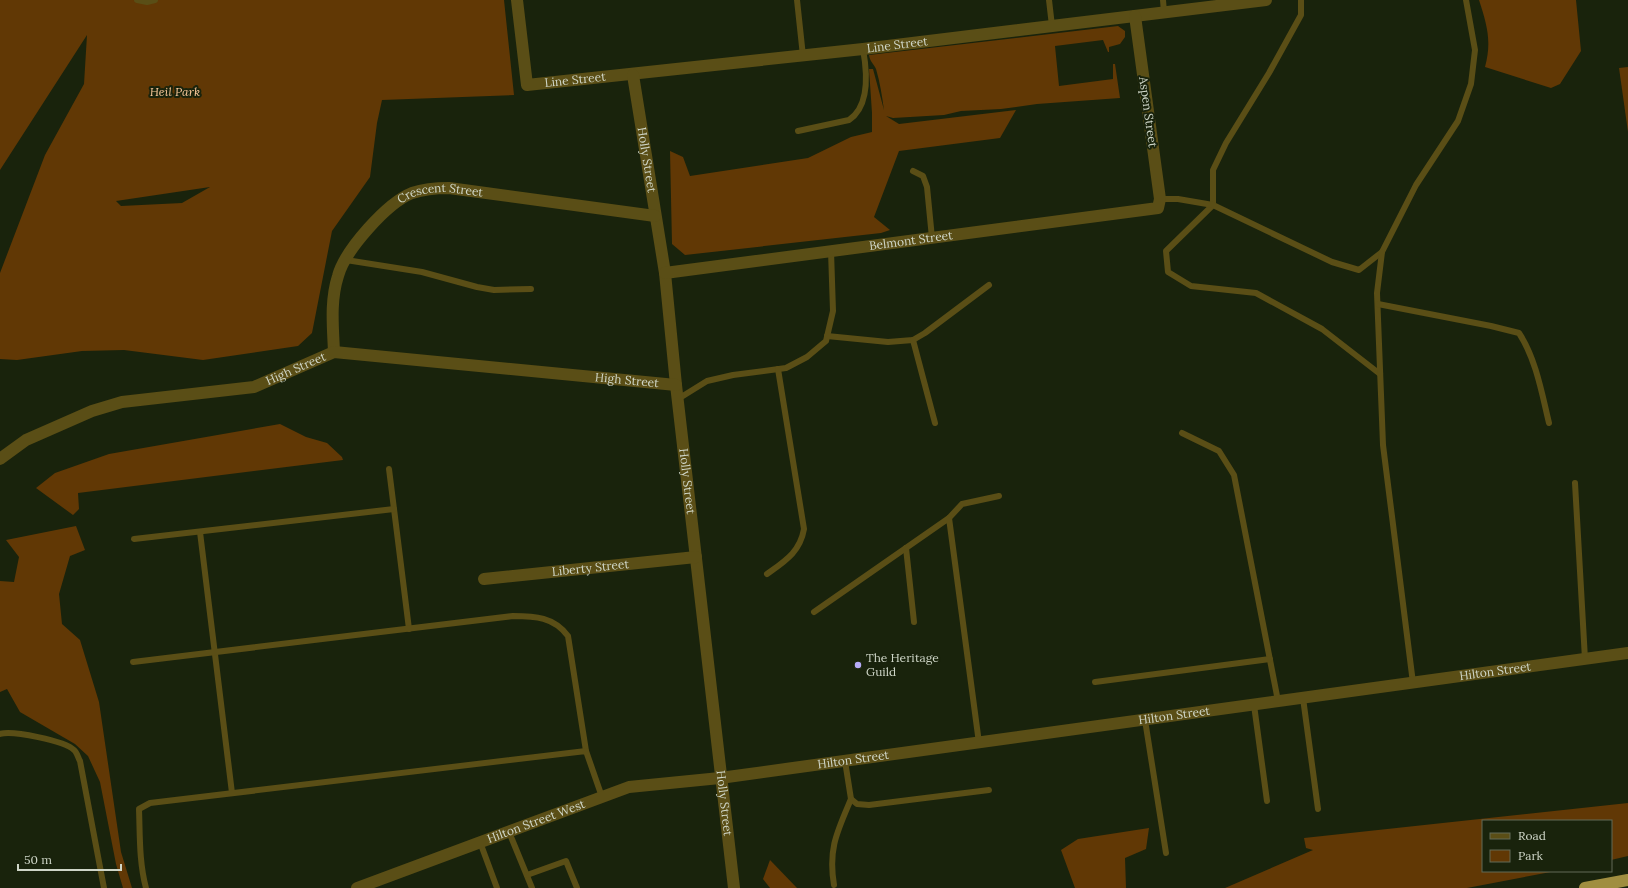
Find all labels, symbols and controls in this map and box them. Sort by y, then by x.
street label: Line Street [866,33,929,55]
street label: Line Street [544,69,607,90]
street label: Aspen Street [1136,75,1161,149]
park label: Heil Park [150,84,200,99]
street label: Holly Street [635,126,660,194]
street label: Crescent Street [394,180,484,207]
street label: Belmont Street [868,227,954,253]
street label: High Street [263,348,328,388]
street label: High Street [594,369,660,390]
street label: Holly Street [676,447,699,515]
street label: Liberty Street [551,556,630,579]
place label: The Heritage Guild [866,650,939,679]
street label: Hilton Street [1458,658,1532,683]
marker: The Heritage Guild [853,660,863,670]
street label: Hilton Street [1137,703,1211,727]
street label: Hilton Street [816,747,890,772]
street label: Holly Street [713,769,736,837]
street label: Hilton Street West [485,796,587,846]
legend [1482,820,1612,872]
text: Road [1518,828,1546,843]
scale bar [18,846,121,872]
text: Park [1518,848,1544,863]
text: 50 m [24,852,52,867]

